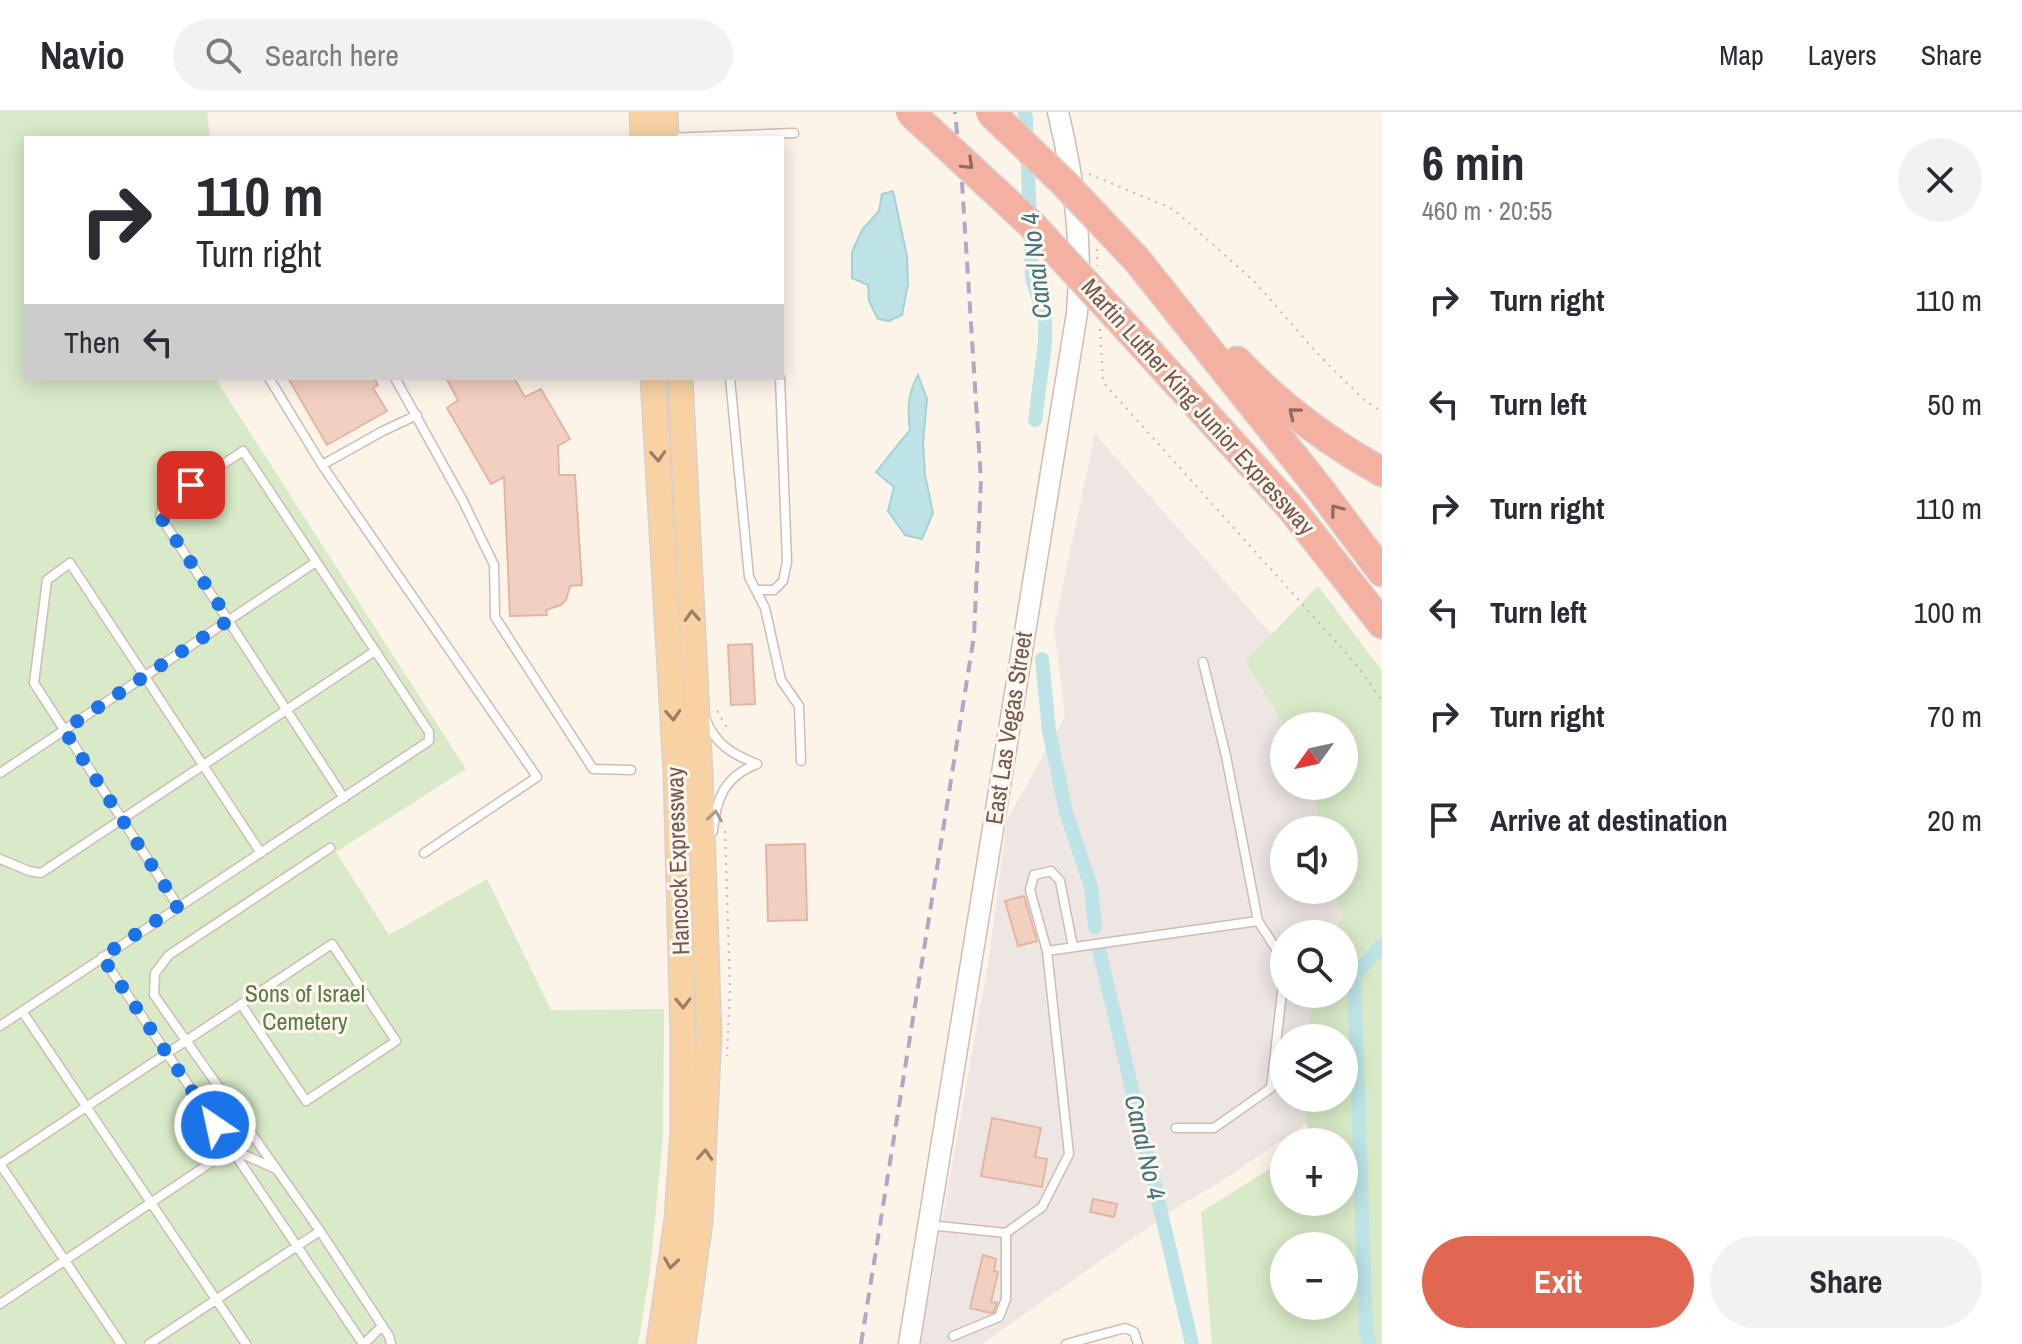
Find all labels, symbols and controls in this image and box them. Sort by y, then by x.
search box [173,19,733,91]
text: Navio [40,30,125,81]
icon: search [201,33,245,77]
text: Search here [265,35,399,75]
text: Map [1719,36,1764,74]
text: Layers [1808,36,1877,74]
text: Share [1921,36,1982,74]
text: 6 min [1422,130,1525,195]
button: close [1898,138,1982,222]
one-way arrow [959,155,973,170]
text: 110 m [196,158,324,233]
icon: right [64,168,168,272]
text: 460 m · 20:55 [1422,193,1552,228]
water label: Canal No 4 [1012,211,1059,321]
text: Turn right [196,230,321,278]
street label: Martin Luther King Junior Expressway [1075,271,1323,542]
icon: right [1422,278,1466,322]
text: Turn right [1490,280,1604,320]
text: 110 m [1915,280,1982,320]
icon: left [136,320,180,364]
text: Then [64,322,120,362]
icon: left [1422,382,1466,426]
text: Turn left [1490,384,1587,424]
text: 50 m [1927,384,1982,424]
one-way arrow [1289,408,1303,423]
one-way arrow [649,450,666,463]
pin [157,451,225,519]
icon: arrive [169,463,213,507]
icon: right [1422,486,1466,530]
text: Turn right [1490,488,1604,528]
text: 110 m [1915,488,1982,528]
one-way arrow [1331,504,1345,518]
icon: left [1422,590,1466,634]
text: Turn left [1490,592,1587,632]
text: 100 m [1914,592,1982,632]
one-way arrow [683,609,700,622]
street label: East Las Vegas Street [977,629,1039,827]
icon: right [1422,694,1466,738]
text: Turn right [1490,696,1604,736]
text: 70 m [1927,696,1982,736]
one-way arrow [664,709,681,722]
north arrow [1270,712,1358,800]
map controls [1270,712,1358,1320]
street label: Hancock Expressway [658,766,696,956]
icon: arrive [1422,798,1466,842]
text: Arrive at destination [1490,800,1728,840]
text: 20 m [1927,800,1982,840]
one-way arrow [706,809,723,823]
button: sound [1270,816,1358,904]
button: search [1270,920,1358,1008]
park label: Sons of Israel Cemetery [245,977,365,1037]
one-way arrow [674,997,691,1010]
button: layers [1270,1024,1358,1112]
position arrow [173,1083,257,1167]
water label: Canal No 4 [1116,1091,1175,1203]
button: + [1270,1128,1358,1216]
one-way arrow [696,1148,713,1161]
button: − [1270,1232,1358,1320]
button: Exit [1422,1236,1694,1328]
button: Share [1710,1236,1982,1328]
one-way arrow [663,1256,680,1269]

